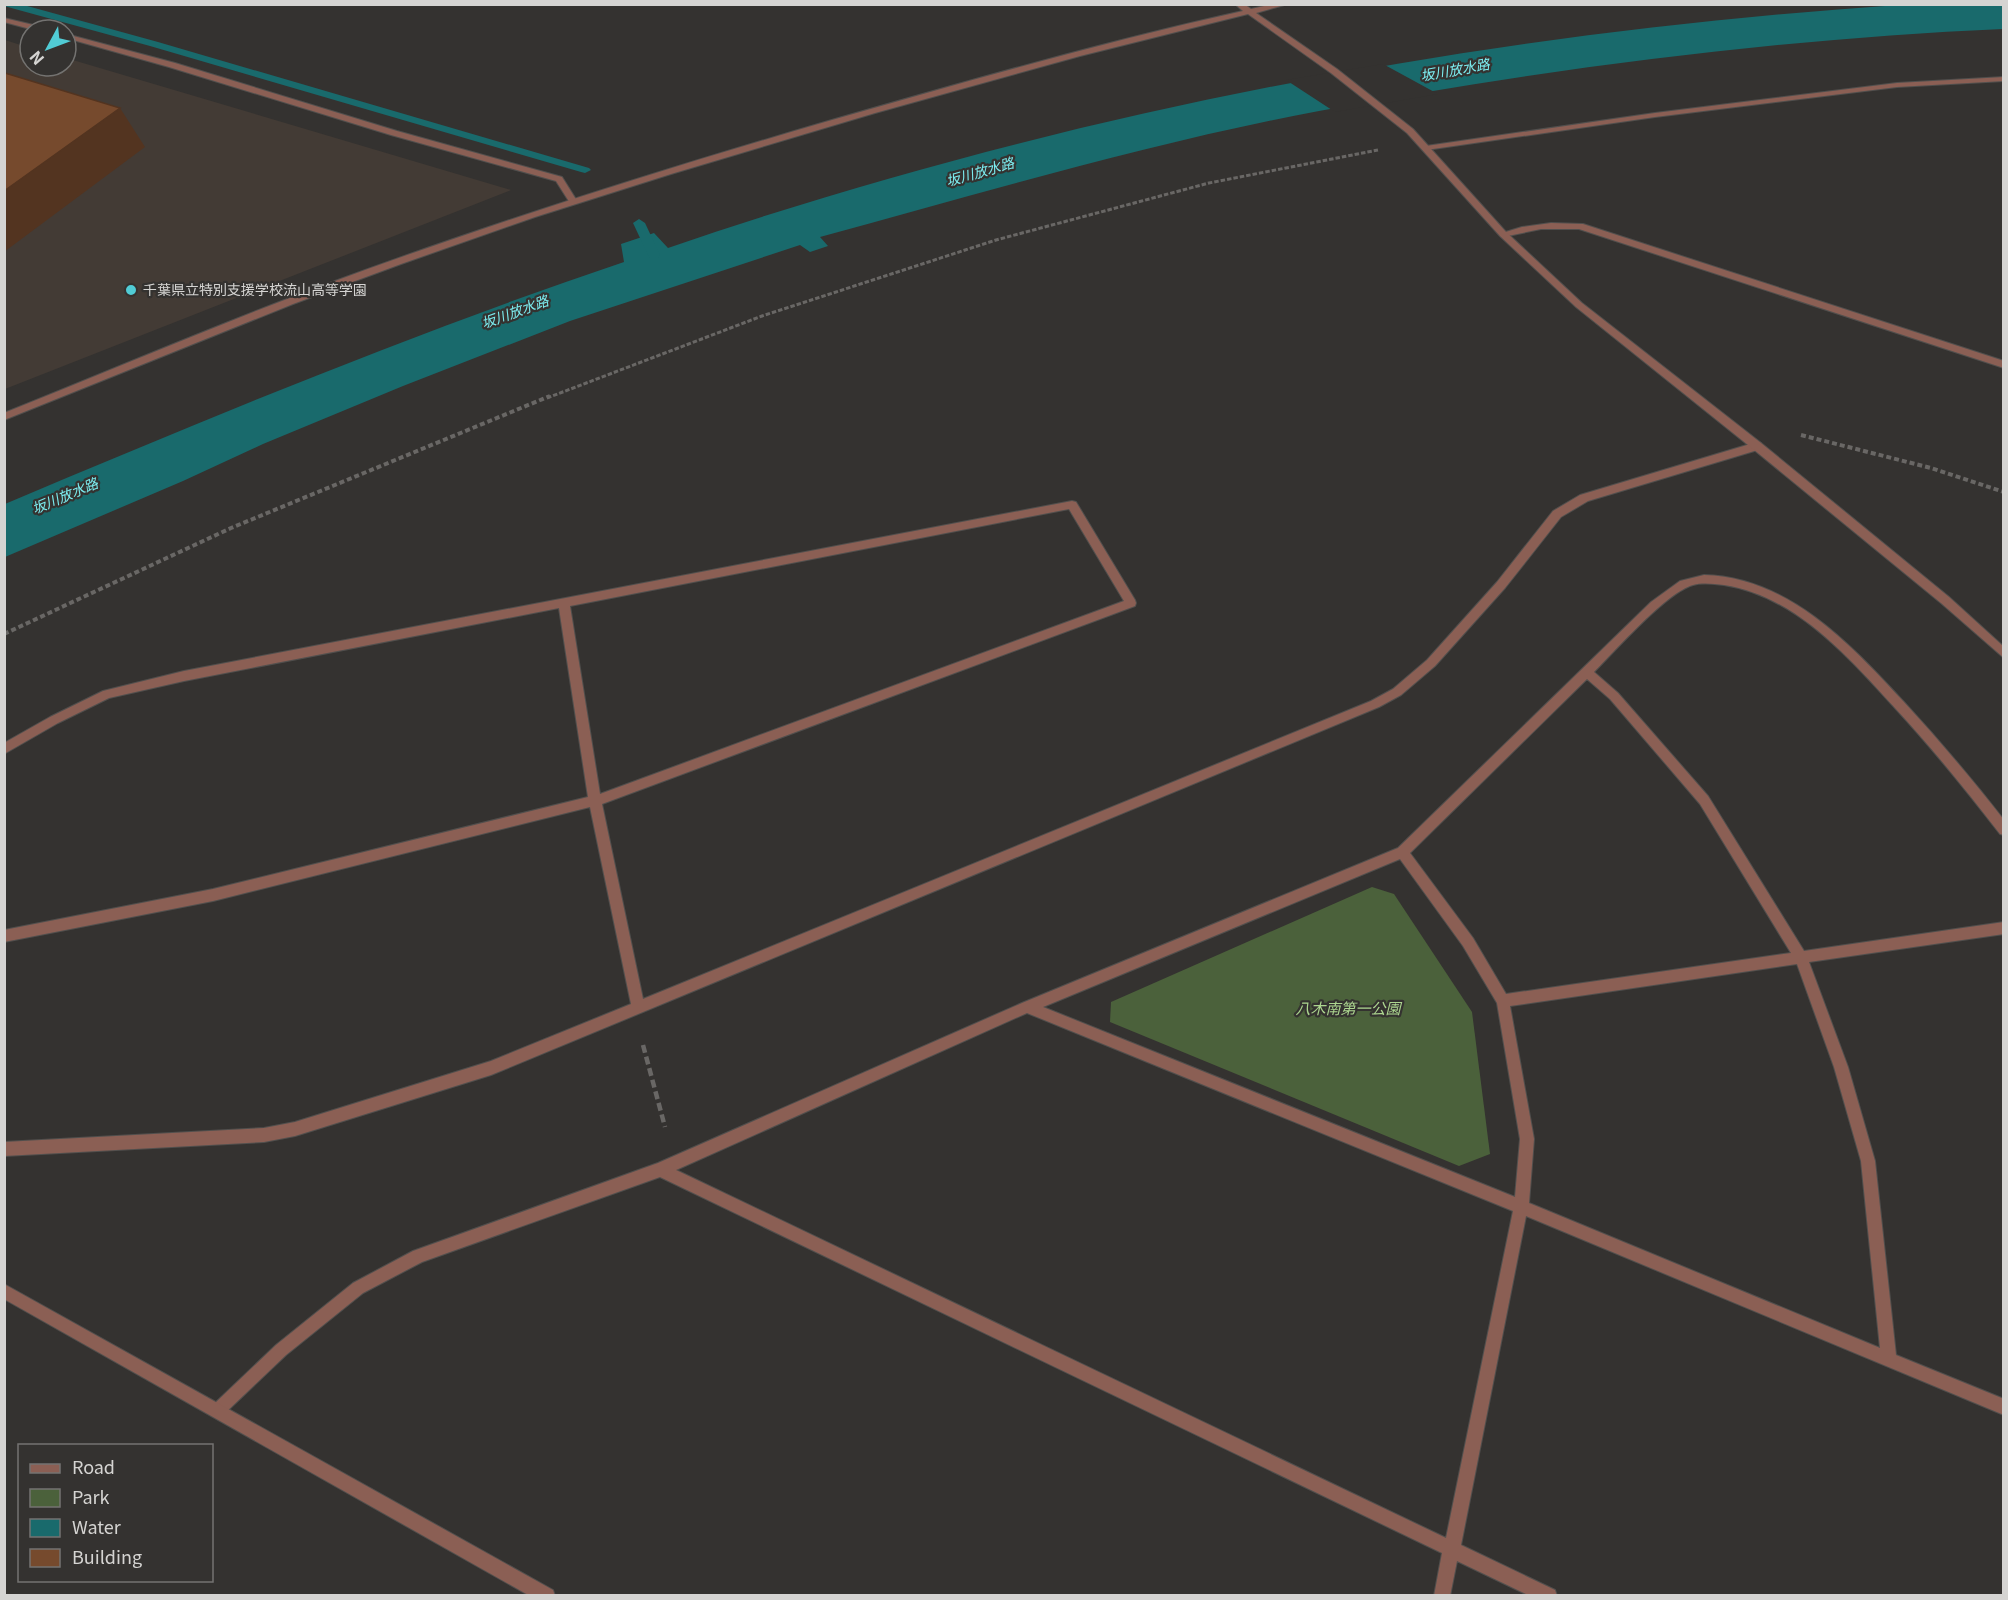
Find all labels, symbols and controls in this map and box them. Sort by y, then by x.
north arrow [18,18,78,78]
text: N [23,46,49,71]
water label: 坂川放水路 [1419,53,1492,85]
water label: 坂川放水路 [943,152,1017,190]
place label: 千葉県立特別支援学校流山高等学園 [143,279,367,299]
marker: 千葉県立特別支援学校流山高等学園 [124,283,138,297]
water label: 坂川放水路 [478,289,552,332]
water label: 坂川放水路 [28,472,102,518]
park label: 八木南第一公園 [1295,997,1402,1018]
legend [18,1444,213,1582]
text: Road [72,1453,115,1479]
text: Park [72,1483,110,1509]
text: Water [72,1513,122,1539]
text: Building [72,1543,142,1569]

